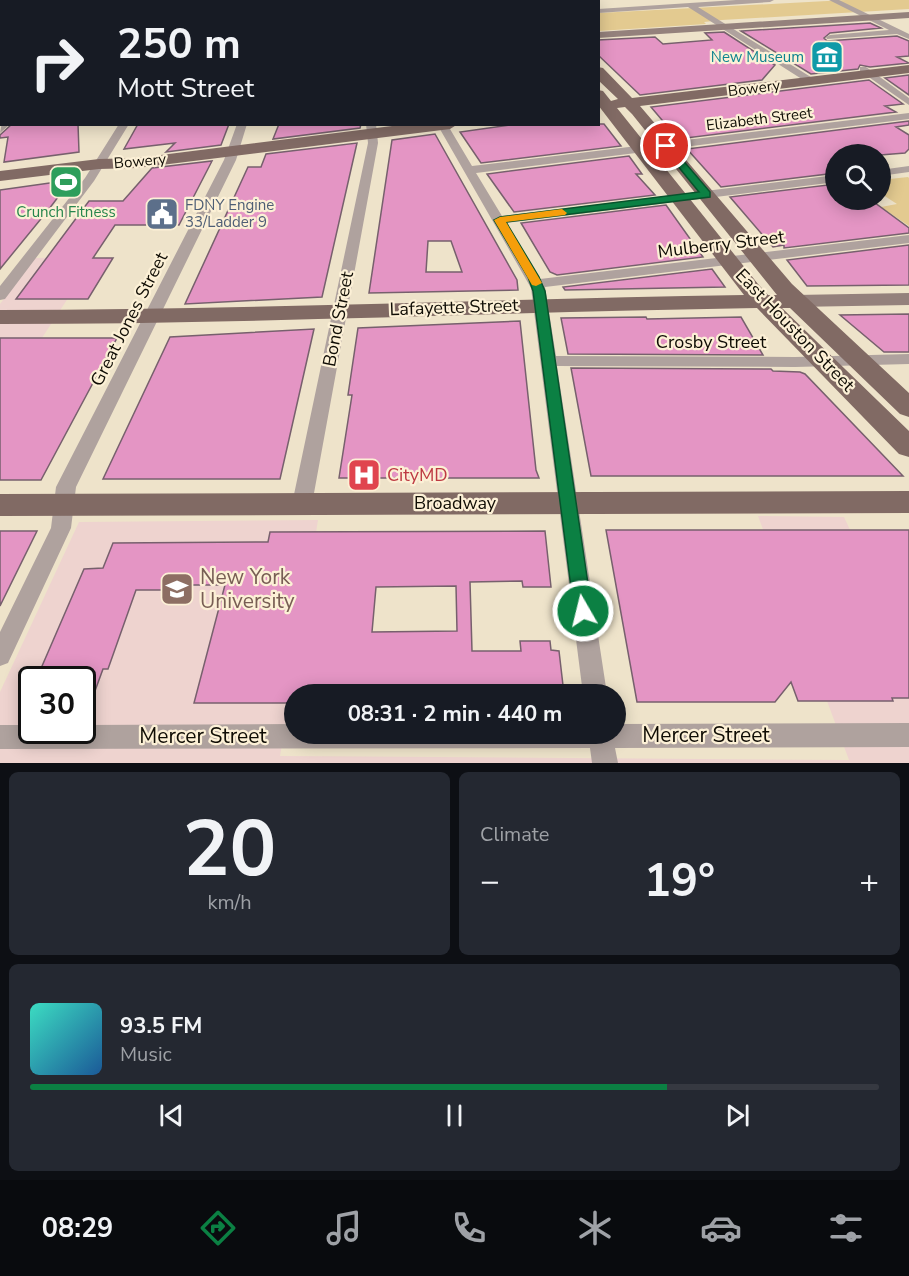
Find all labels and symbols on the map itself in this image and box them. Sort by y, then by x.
museum icon: New Museum [809,39,845,75]
place label: New Museum [711,47,804,67]
street label: Bowery [727,75,782,101]
street label: Elizabeth Street [705,102,814,135]
pin [640,120,691,171]
street label: Bowery [113,149,167,173]
sports icon: Crunch Fitness [48,164,84,200]
place label: FDNY Engine 33/Ladder 9 [185,195,274,232]
public building icon: FDNY Engine 33/Ladder 9 [144,196,180,232]
place label: Crunch Fitness [16,202,116,222]
street label: Mulberry Street [656,224,786,264]
street label: Great Jones Street [85,247,173,390]
street label: East Houston Street [730,263,860,397]
street label: Bond Street [317,269,359,369]
street label: Lafayette Street [389,293,520,321]
street label: Crosby Street [656,330,767,354]
hospital icon: CityMD [346,457,382,493]
place label: CityMD [387,463,448,487]
street label: Broadway [414,491,497,515]
place label: New York University [200,563,295,615]
school or university icon: New York University [159,571,195,607]
position arrow [551,579,615,643]
speed limit sign: 30 [18,666,96,744]
street label: Mercer Street [642,721,770,749]
street label: Mercer Street [139,722,267,750]

